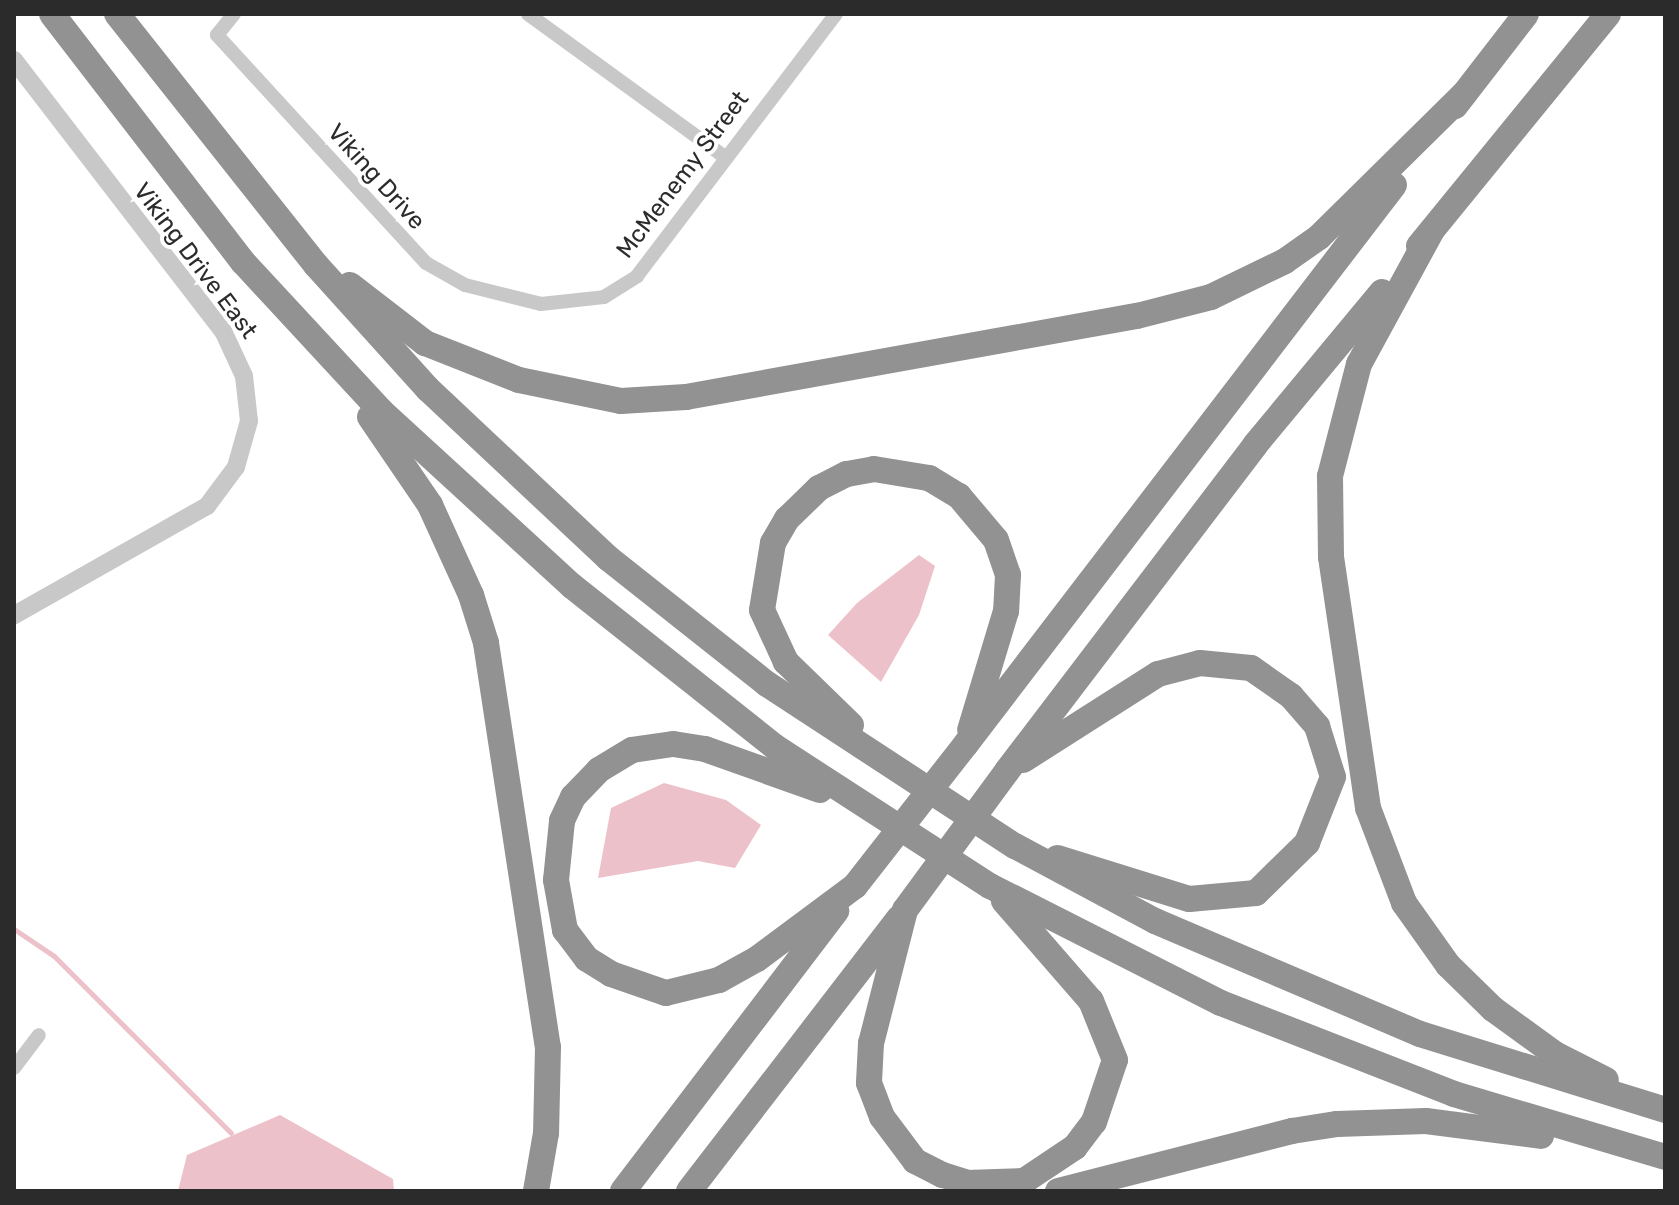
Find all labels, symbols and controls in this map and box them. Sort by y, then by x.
street label: McMenemy Street [611,86,755,264]
street label: Viking Drive [321,118,431,236]
street label: Viking Drive East [127,177,263,345]

